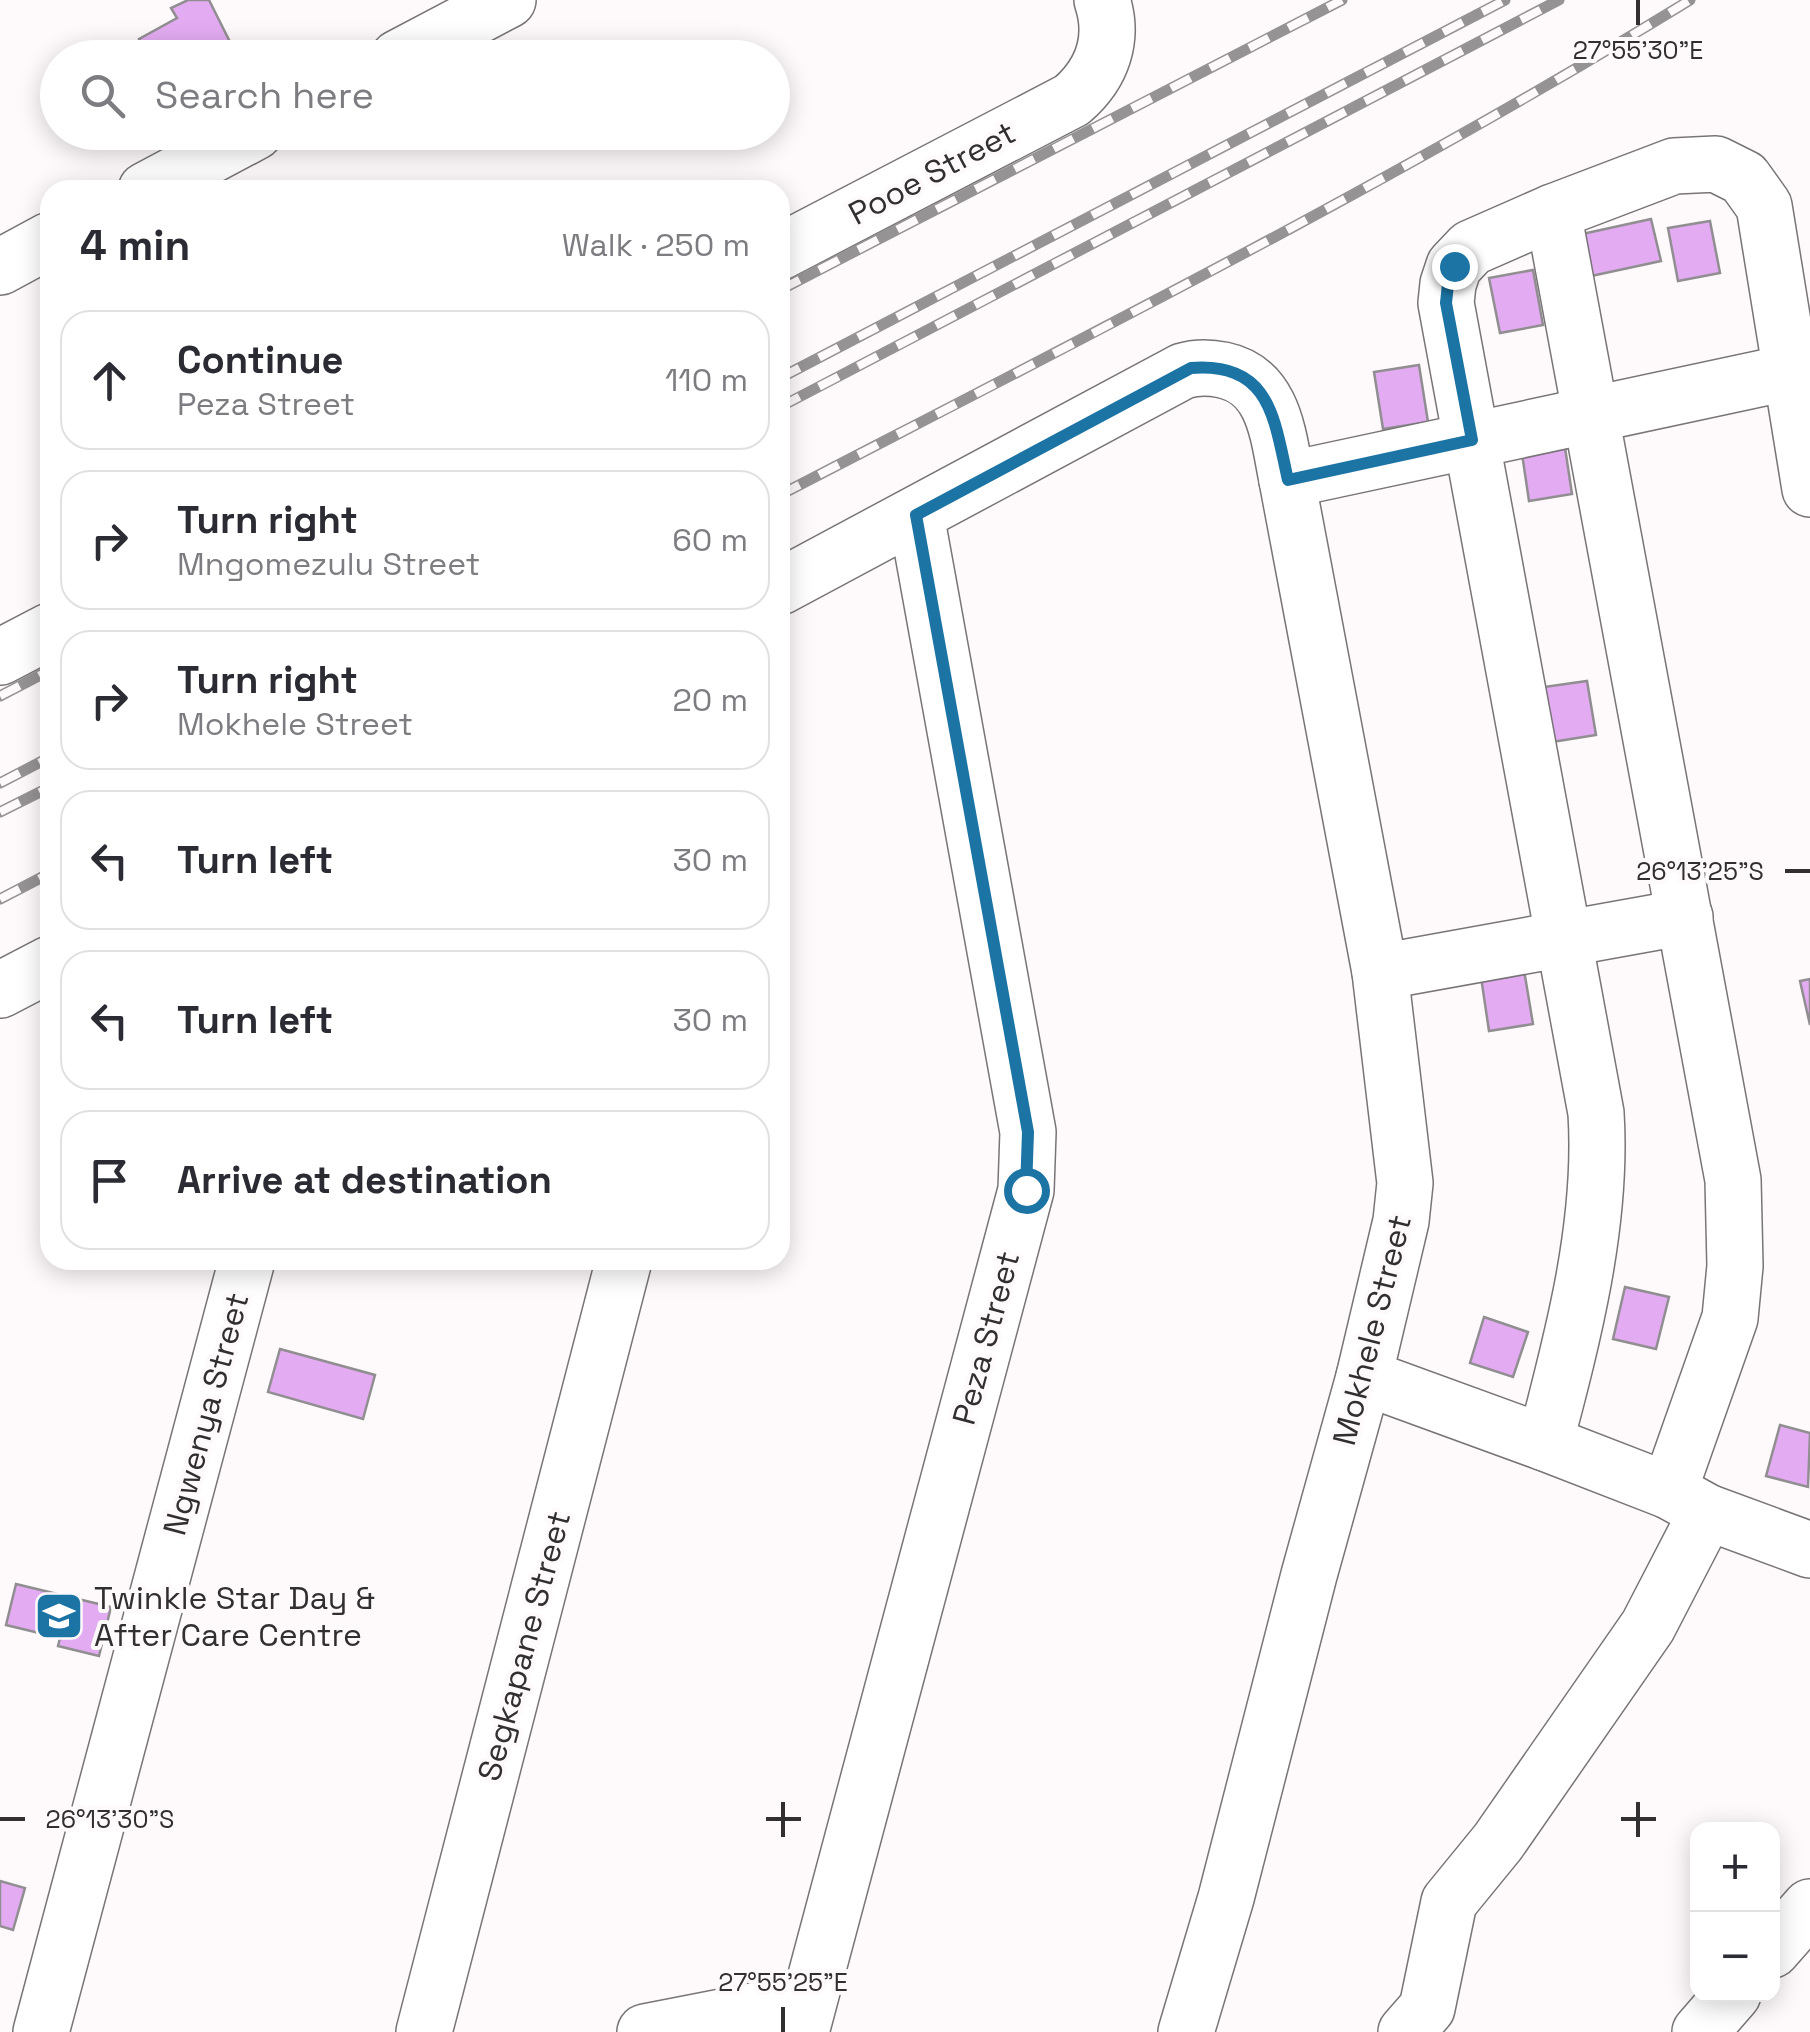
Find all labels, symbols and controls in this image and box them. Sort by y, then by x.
text: 27°55'30"E [1573,34,1703,66]
search box [40,40,790,150]
icon: search [75,68,130,123]
text: Search here [155,71,374,119]
street label: Pooe Street [842,112,1022,234]
text: 4 min [80,219,190,272]
text: Walk · 250 m [562,225,750,265]
route end [1432,244,1478,290]
text: Continue [177,336,343,384]
icon: ahead [82,353,137,408]
text: 110 m [665,360,748,400]
text: Peza Street [177,384,355,424]
text: Turn right [177,496,358,544]
icon: right [82,513,137,568]
text: 60 m [672,520,748,560]
text: Mngomezulu Street [177,544,480,584]
text: Turn right [177,656,358,704]
icon: right [82,673,137,728]
text: 20 m [672,680,748,720]
text: Mokhele Street [177,704,413,744]
icon: left [82,833,137,888]
text: Turn left [177,836,333,884]
text: 30 m [672,840,748,880]
text: 26°13'25"S [1636,855,1764,887]
icon: left [82,993,137,1048]
text: Turn left [177,996,333,1044]
text: 30 m [672,1000,748,1040]
icon: arrive [82,1153,137,1208]
text: Arrive at destination [177,1156,552,1204]
route start [1004,1168,1050,1214]
street label: Mokhele Street [1324,1211,1420,1449]
street label: Peza Street [944,1247,1028,1429]
street label: Ngwenya Street [154,1288,258,1540]
street label: Segkapane Street [469,1507,579,1785]
place label: Twinkle Star Day & After Care Centre [94,1578,375,1655]
school or university icon: Twinkle Star Day & After Care Centre [33,1590,85,1642]
text: 26°13'30"S [46,1803,174,1835]
map controls [1690,1822,1780,2002]
button: + [1690,1822,1780,1912]
button: − [1690,1912,1780,2002]
text: 27°55'25"E [718,1966,848,1998]

